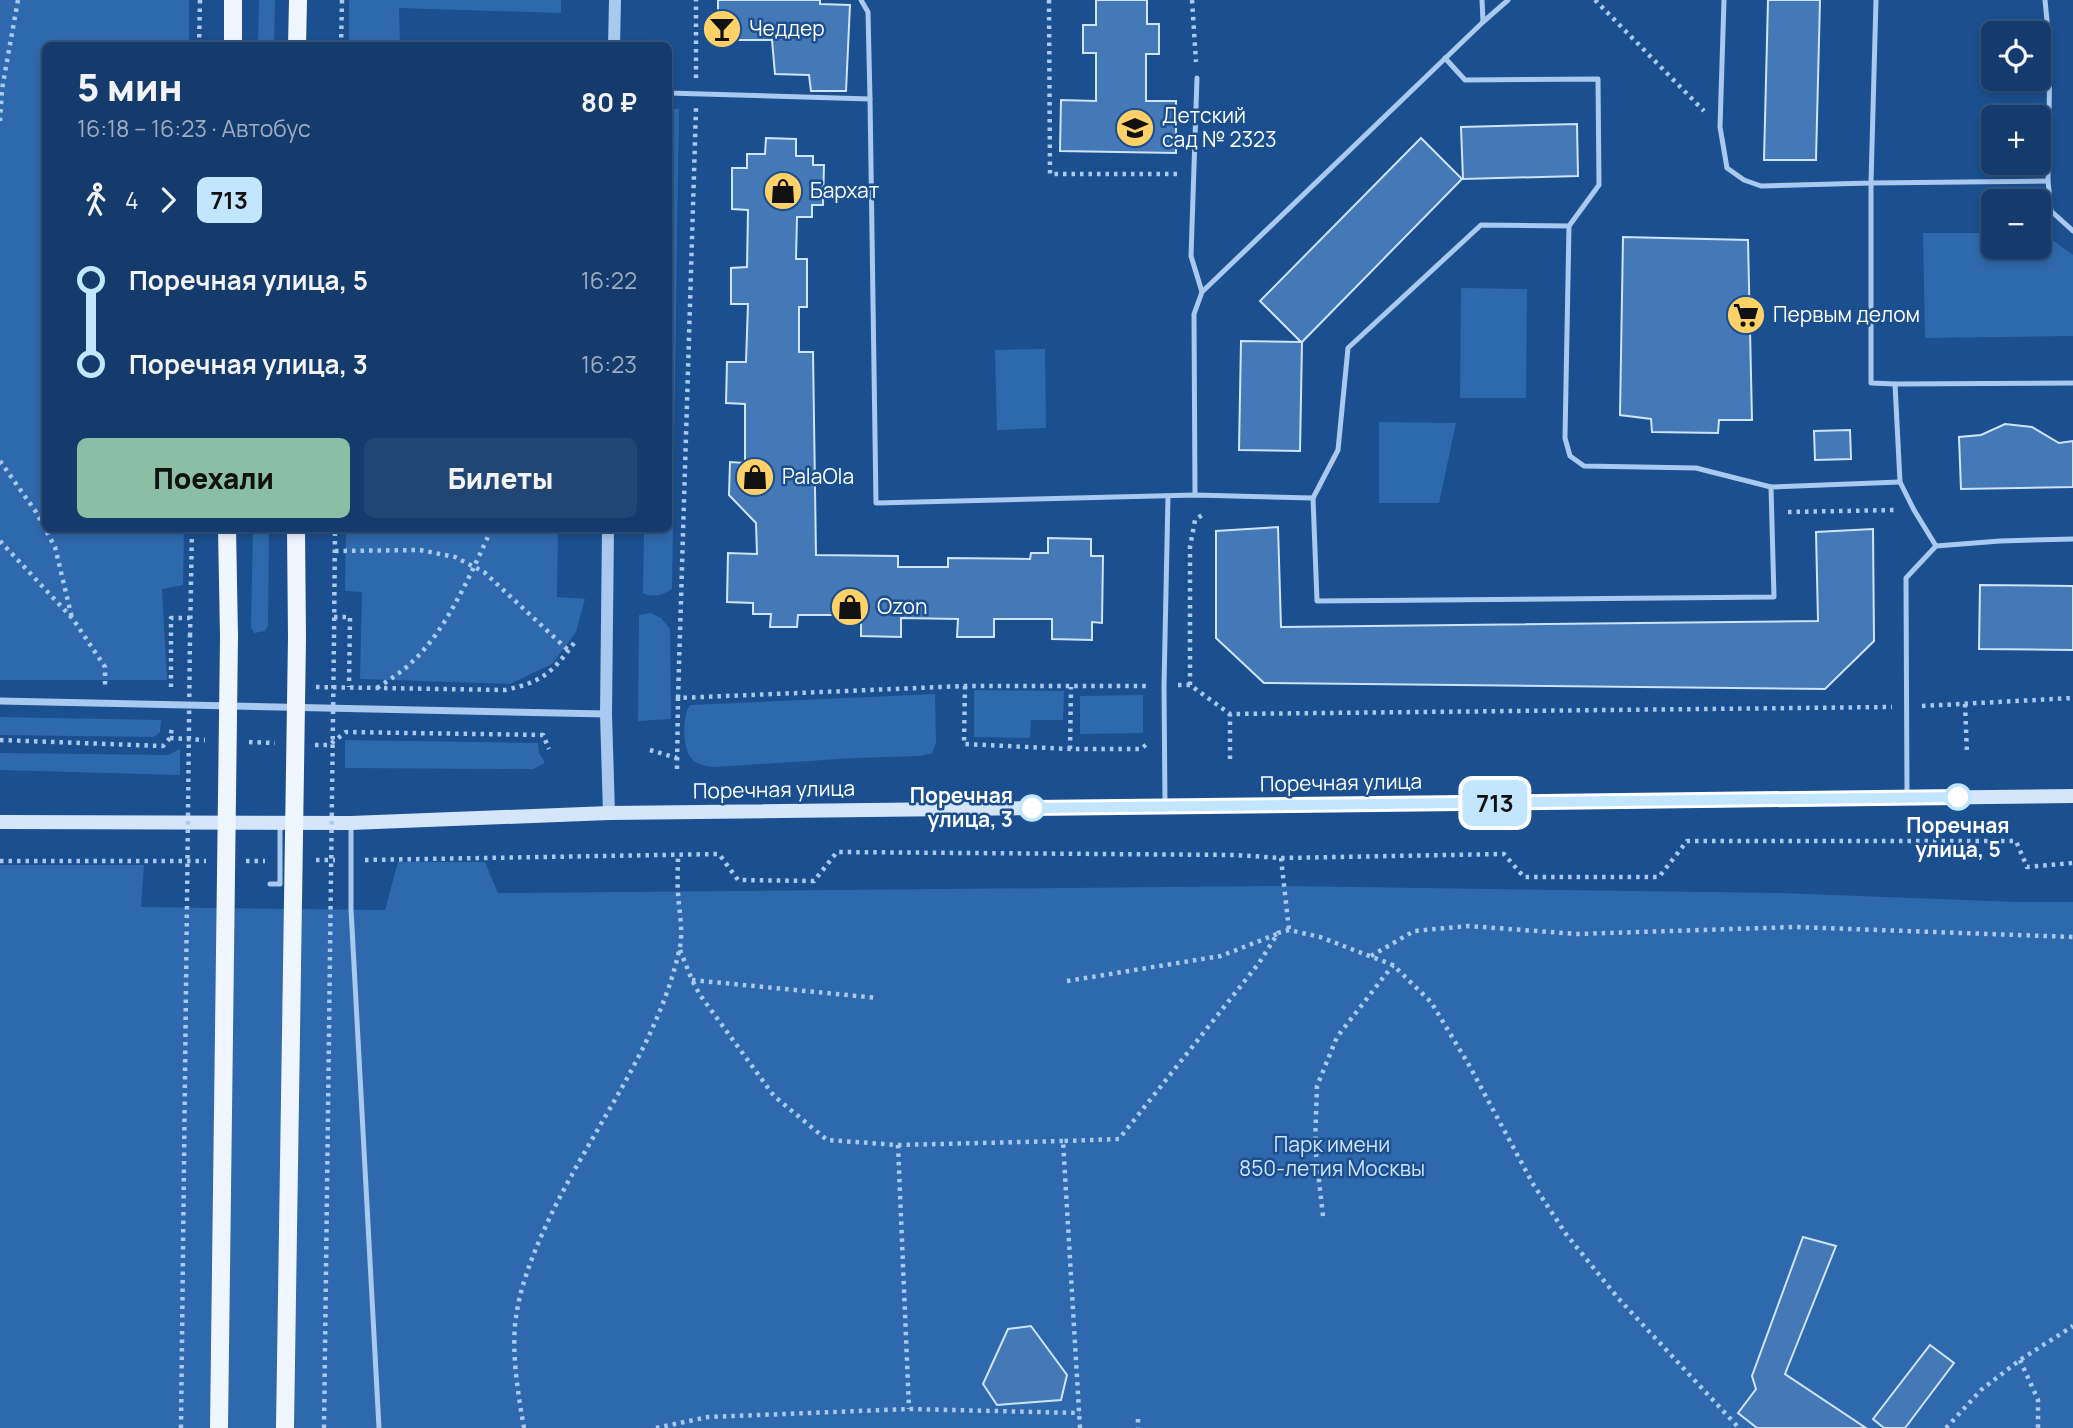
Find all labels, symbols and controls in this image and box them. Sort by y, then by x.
bar icon: Чеддер [701,8,743,50]
place label: Чеддер [749,14,825,42]
map controls [1981,21,2051,259]
button: locate [1981,21,2051,91]
text: 5 мин [77,60,183,112]
text: 80 ₽ [581,84,637,120]
place label: Детский сад № 2323 [1162,101,1277,153]
button: + [1981,105,2051,175]
school or university icon: Детский сад № 2323 [1114,107,1156,149]
text: 16:18 – 16:23 · Автобус [77,112,311,144]
shop icon: Бархат [762,170,804,212]
place label: Бархат [810,176,880,204]
icon: walk [77,181,115,219]
icon: forward [149,181,187,219]
text: 713 [211,183,248,216]
text: 4 [125,184,139,216]
button: − [1981,189,2051,259]
text: Поречная улица, 5 [129,262,368,298]
text: 16:22 [581,264,637,296]
supermarket icon: Первым делом [1725,294,1767,336]
place label: Первым делом [1773,300,1920,328]
text: Поречная улица, 3 [129,346,368,382]
text: 16:23 [581,348,637,380]
button: Поехали [77,438,350,518]
button: Билеты [364,438,637,518]
shop icon: PalaOla [734,456,776,498]
place label: PalaOla [782,462,854,490]
shop icon: Ozon [829,586,871,628]
place label: Ozon [877,592,927,620]
street label: Поречная улица [1260,767,1422,797]
street label: Поречная улица [693,774,855,804]
line badge: 713 [1455,780,1535,826]
place label: Поречная улица, 3 [910,781,1013,833]
marker: Поречная улица, 5 [1945,784,1971,810]
text: 713 [1476,786,1514,819]
marker: Поречная улица, 3 [1019,795,1045,821]
place label: Поречная улица, 5 [1906,811,2010,863]
park label: Парк имени 850-летия Москвы [1239,1130,1425,1182]

